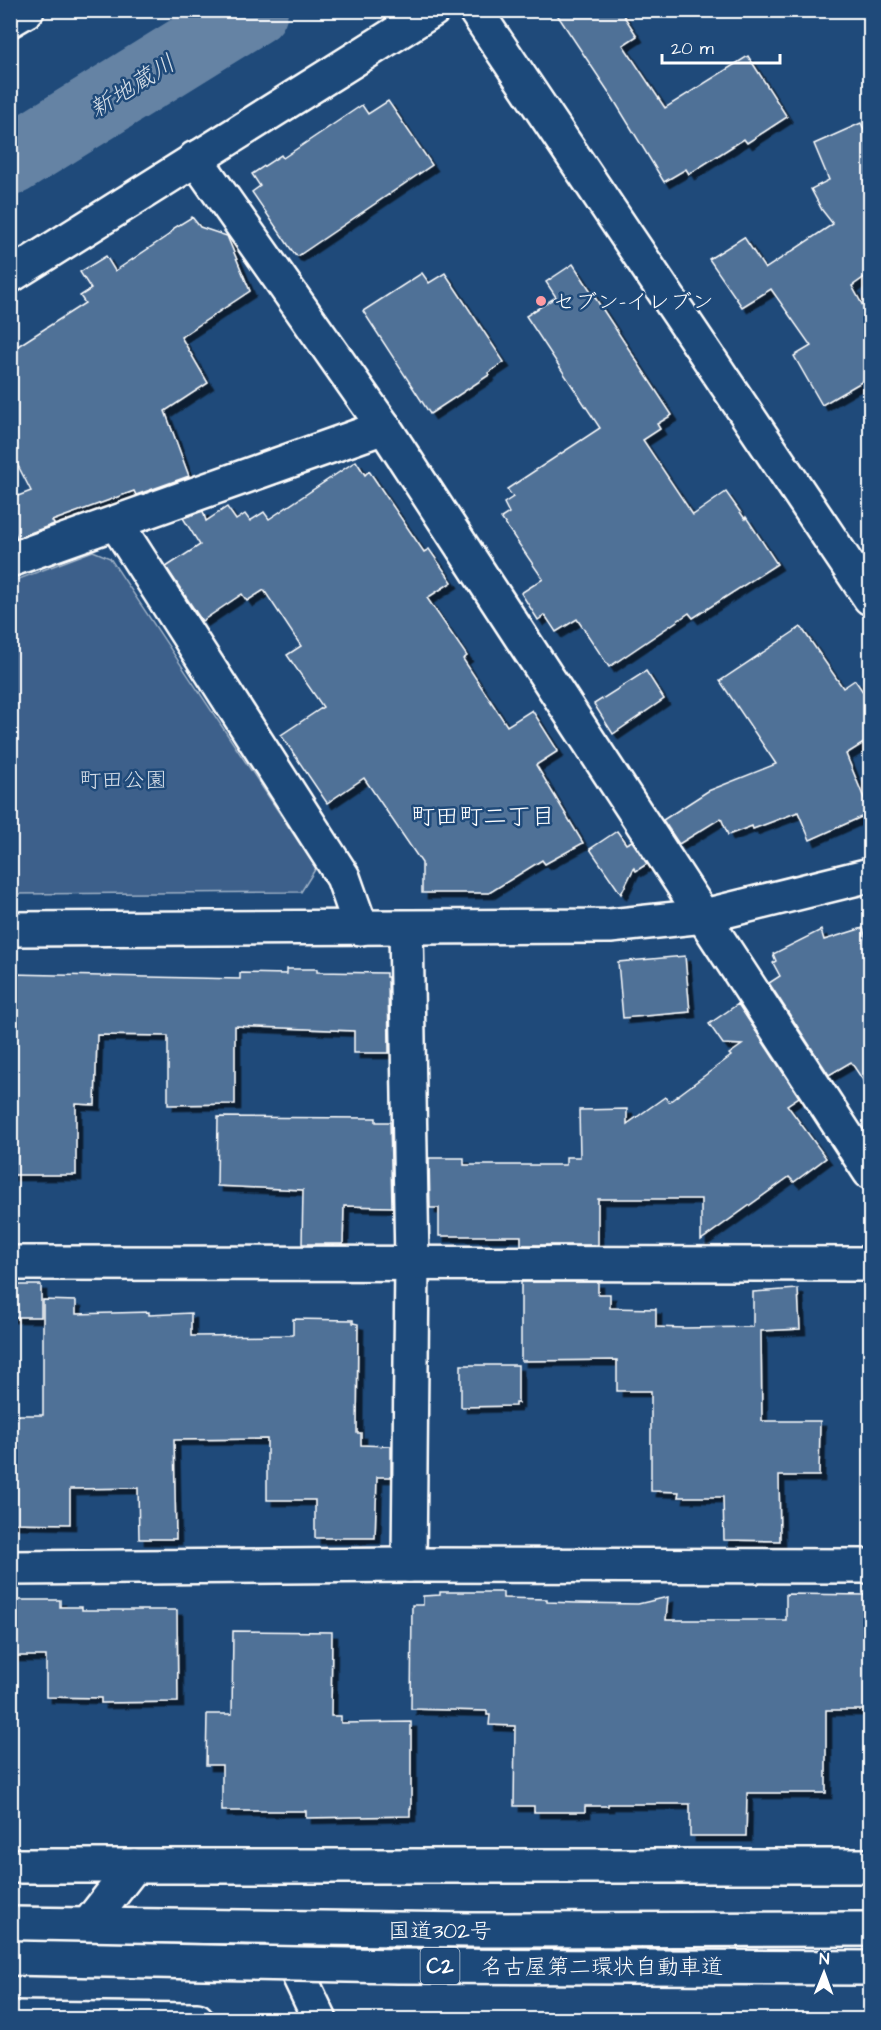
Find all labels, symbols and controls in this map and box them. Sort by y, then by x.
scale bar [662,27,780,65]
text: 20 m [671,36,714,61]
water label: 新地蔵川 [83,47,182,127]
place label: セブン-イレブン [553,287,714,318]
marker: セブン-イレブン [534,294,548,308]
park label: 町田公園 [79,765,167,796]
district label: 町田町二丁目 [411,800,555,834]
street label: 国道302号 [388,1916,492,1947]
north arrow [794,1943,854,2003]
road number: C2 [420,1948,460,1984]
text: N [819,1948,829,1970]
street label: 名古屋第二環状自動車道 [481,1952,723,1983]

